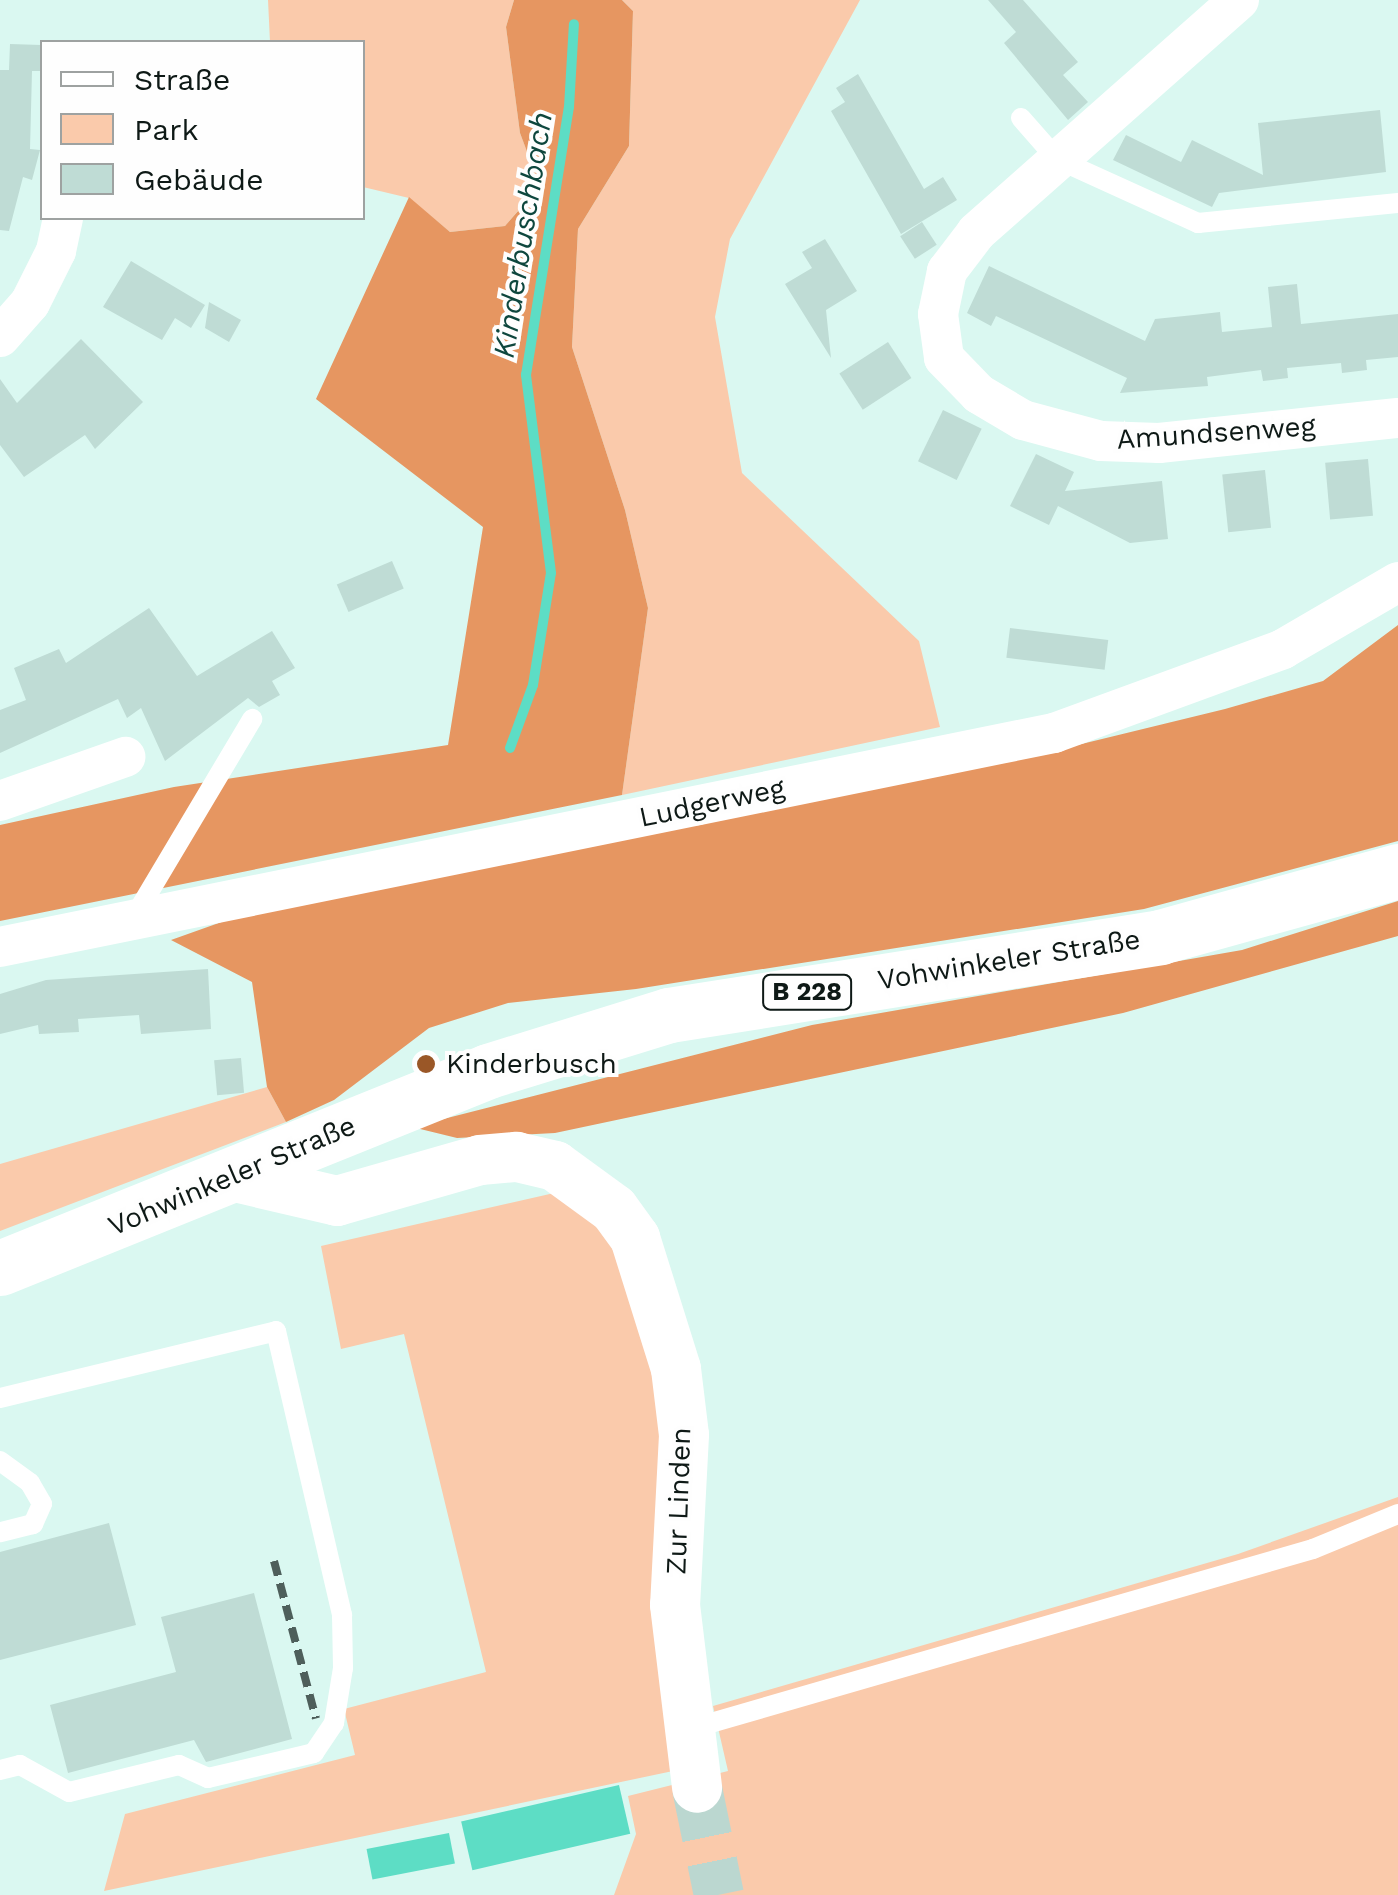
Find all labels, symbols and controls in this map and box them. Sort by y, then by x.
legend [40,40,365,220]
text: Straße [134,62,230,97]
water label: Kinderbuschbach [486,109,560,361]
text: Park [134,112,199,147]
text: Gebäude [134,162,263,197]
street label: Amundsenweg [1115,409,1317,457]
street label: Ludgerweg [636,771,788,835]
street label: Vohwinkeler Straße [875,923,1143,997]
road number: B 228 [762,972,852,1012]
place label: Kinderbusch [446,1047,617,1081]
marker: Kinderbusch [415,1053,437,1075]
street label: Vohwinkeler Straße [103,1109,361,1243]
street label: Zur Linden [660,1426,698,1576]

